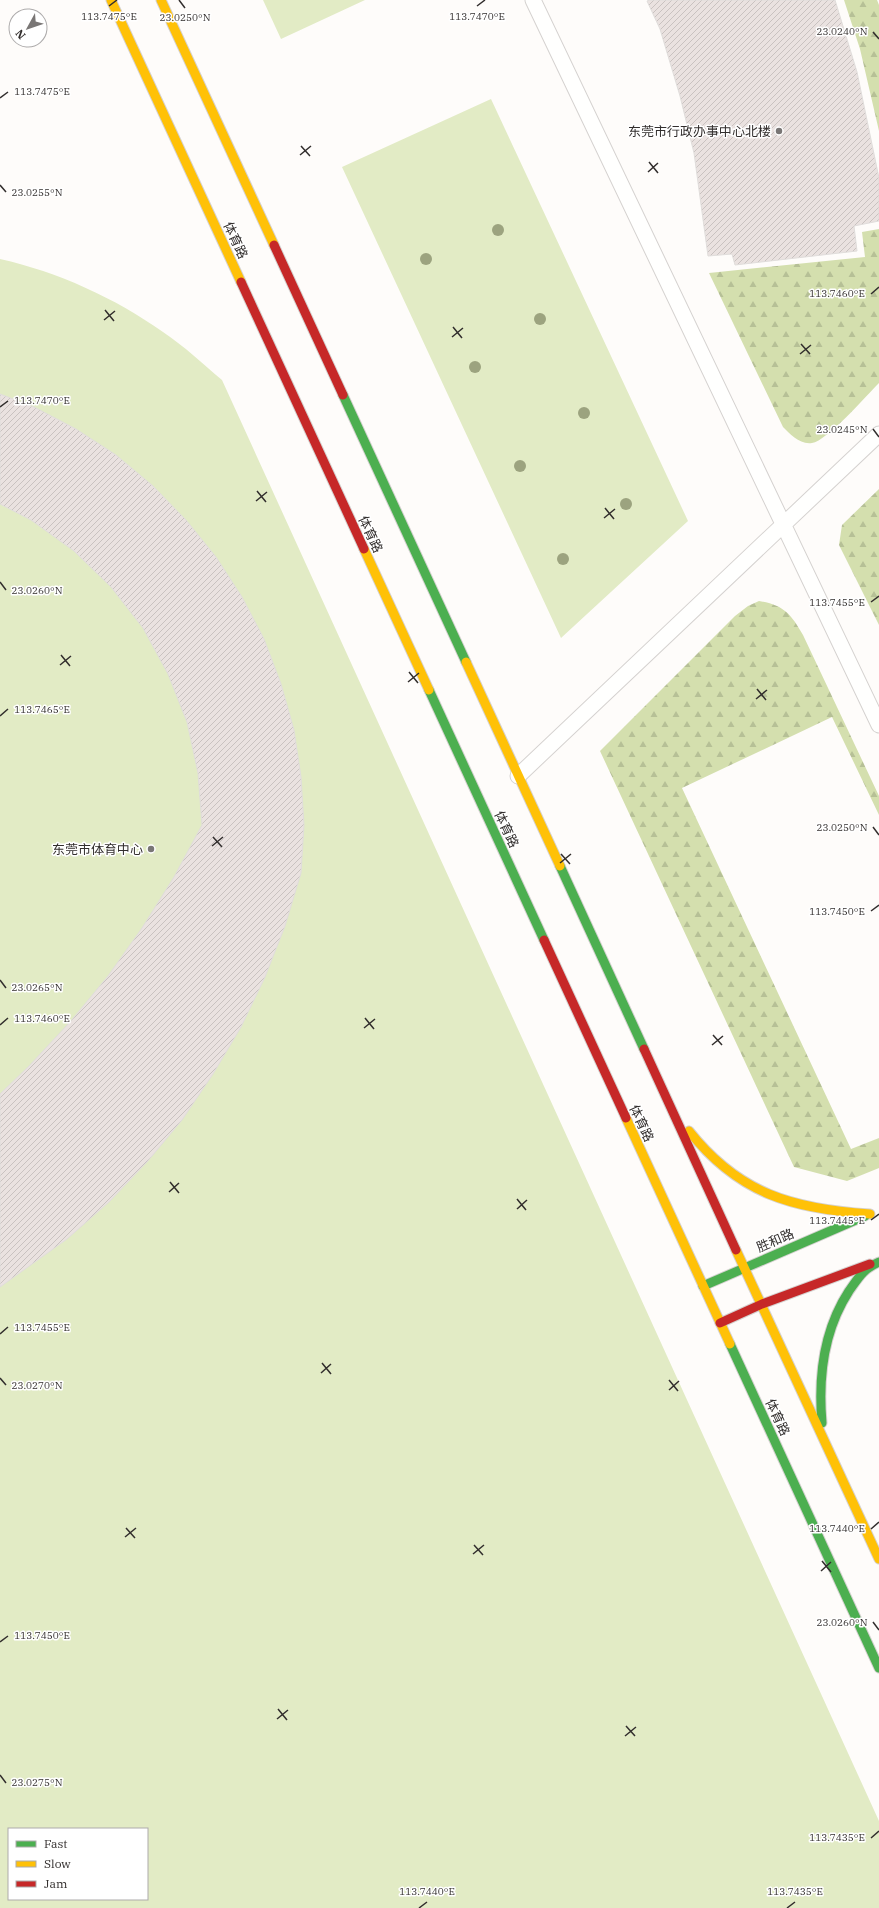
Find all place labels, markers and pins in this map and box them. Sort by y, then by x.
place label: 东莞市行政办事中心北楼 [628,123,771,140]
marker: 东莞市行政办事中心北楼 [774,126,784,136]
place label: 东莞市体育中心 [52,841,143,858]
marker: 东莞市体育中心 [146,844,156,854]

